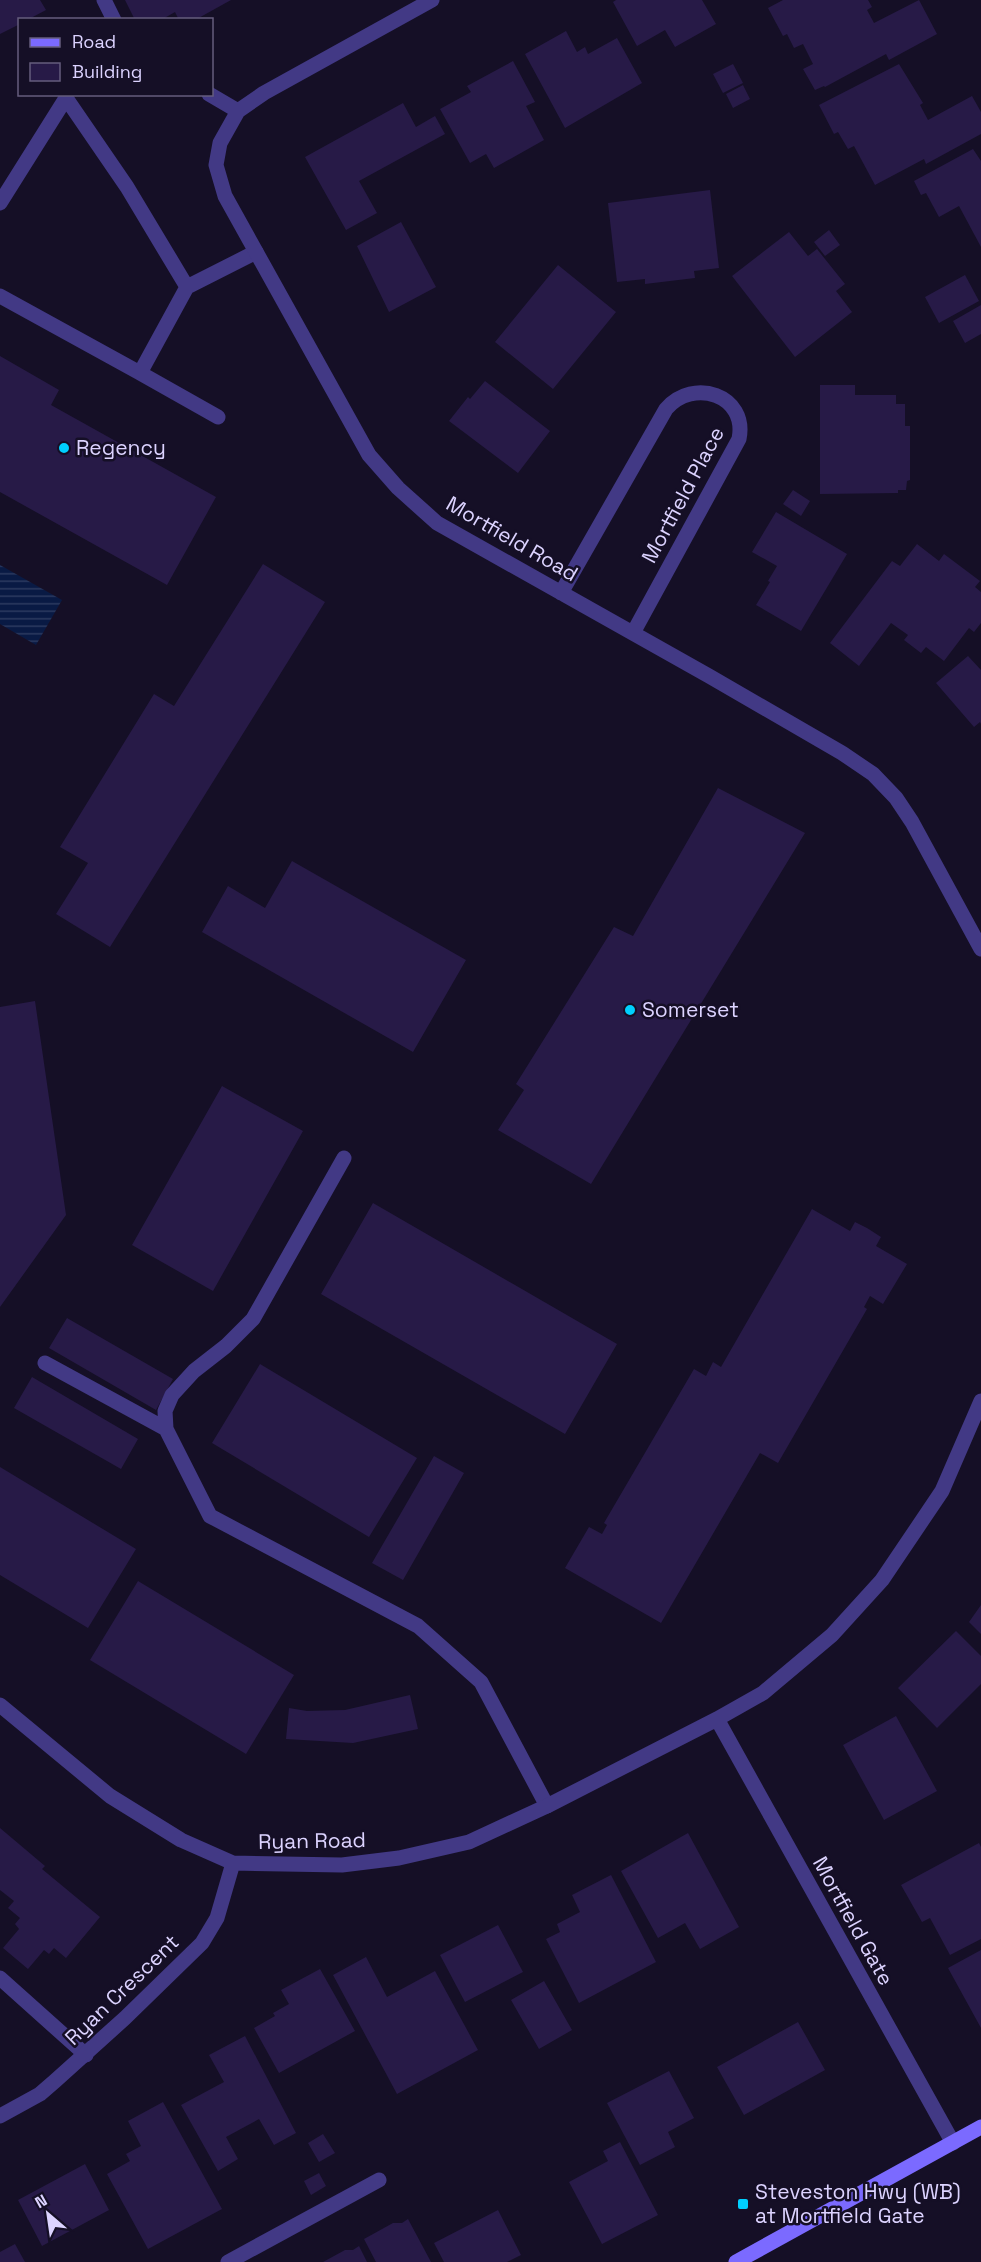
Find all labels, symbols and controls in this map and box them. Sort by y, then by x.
legend [18,18,213,96]
text: Road [72,30,116,53]
text: Building [72,60,142,83]
street label: Mortfield Place [635,422,730,568]
place label: Regency [76,434,166,461]
marker: Regency [57,441,71,455]
street label: Mortfield Road [442,490,583,587]
place label: Somerset [642,996,739,1023]
marker: Somerset [623,1003,637,1017]
street label: Ryan Road [258,1826,366,1855]
street label: Mortfield Gate [807,1852,900,1990]
street label: Ryan Crescent [59,1928,184,2051]
place label: Steveston Hwy (WB) at Mortfield Gate [755,2178,961,2229]
north arrow [18,2184,78,2244]
text: N [31,2190,51,2213]
marker: Steveston Hwy (WB) at Mortfield Gate [736,2197,750,2211]

